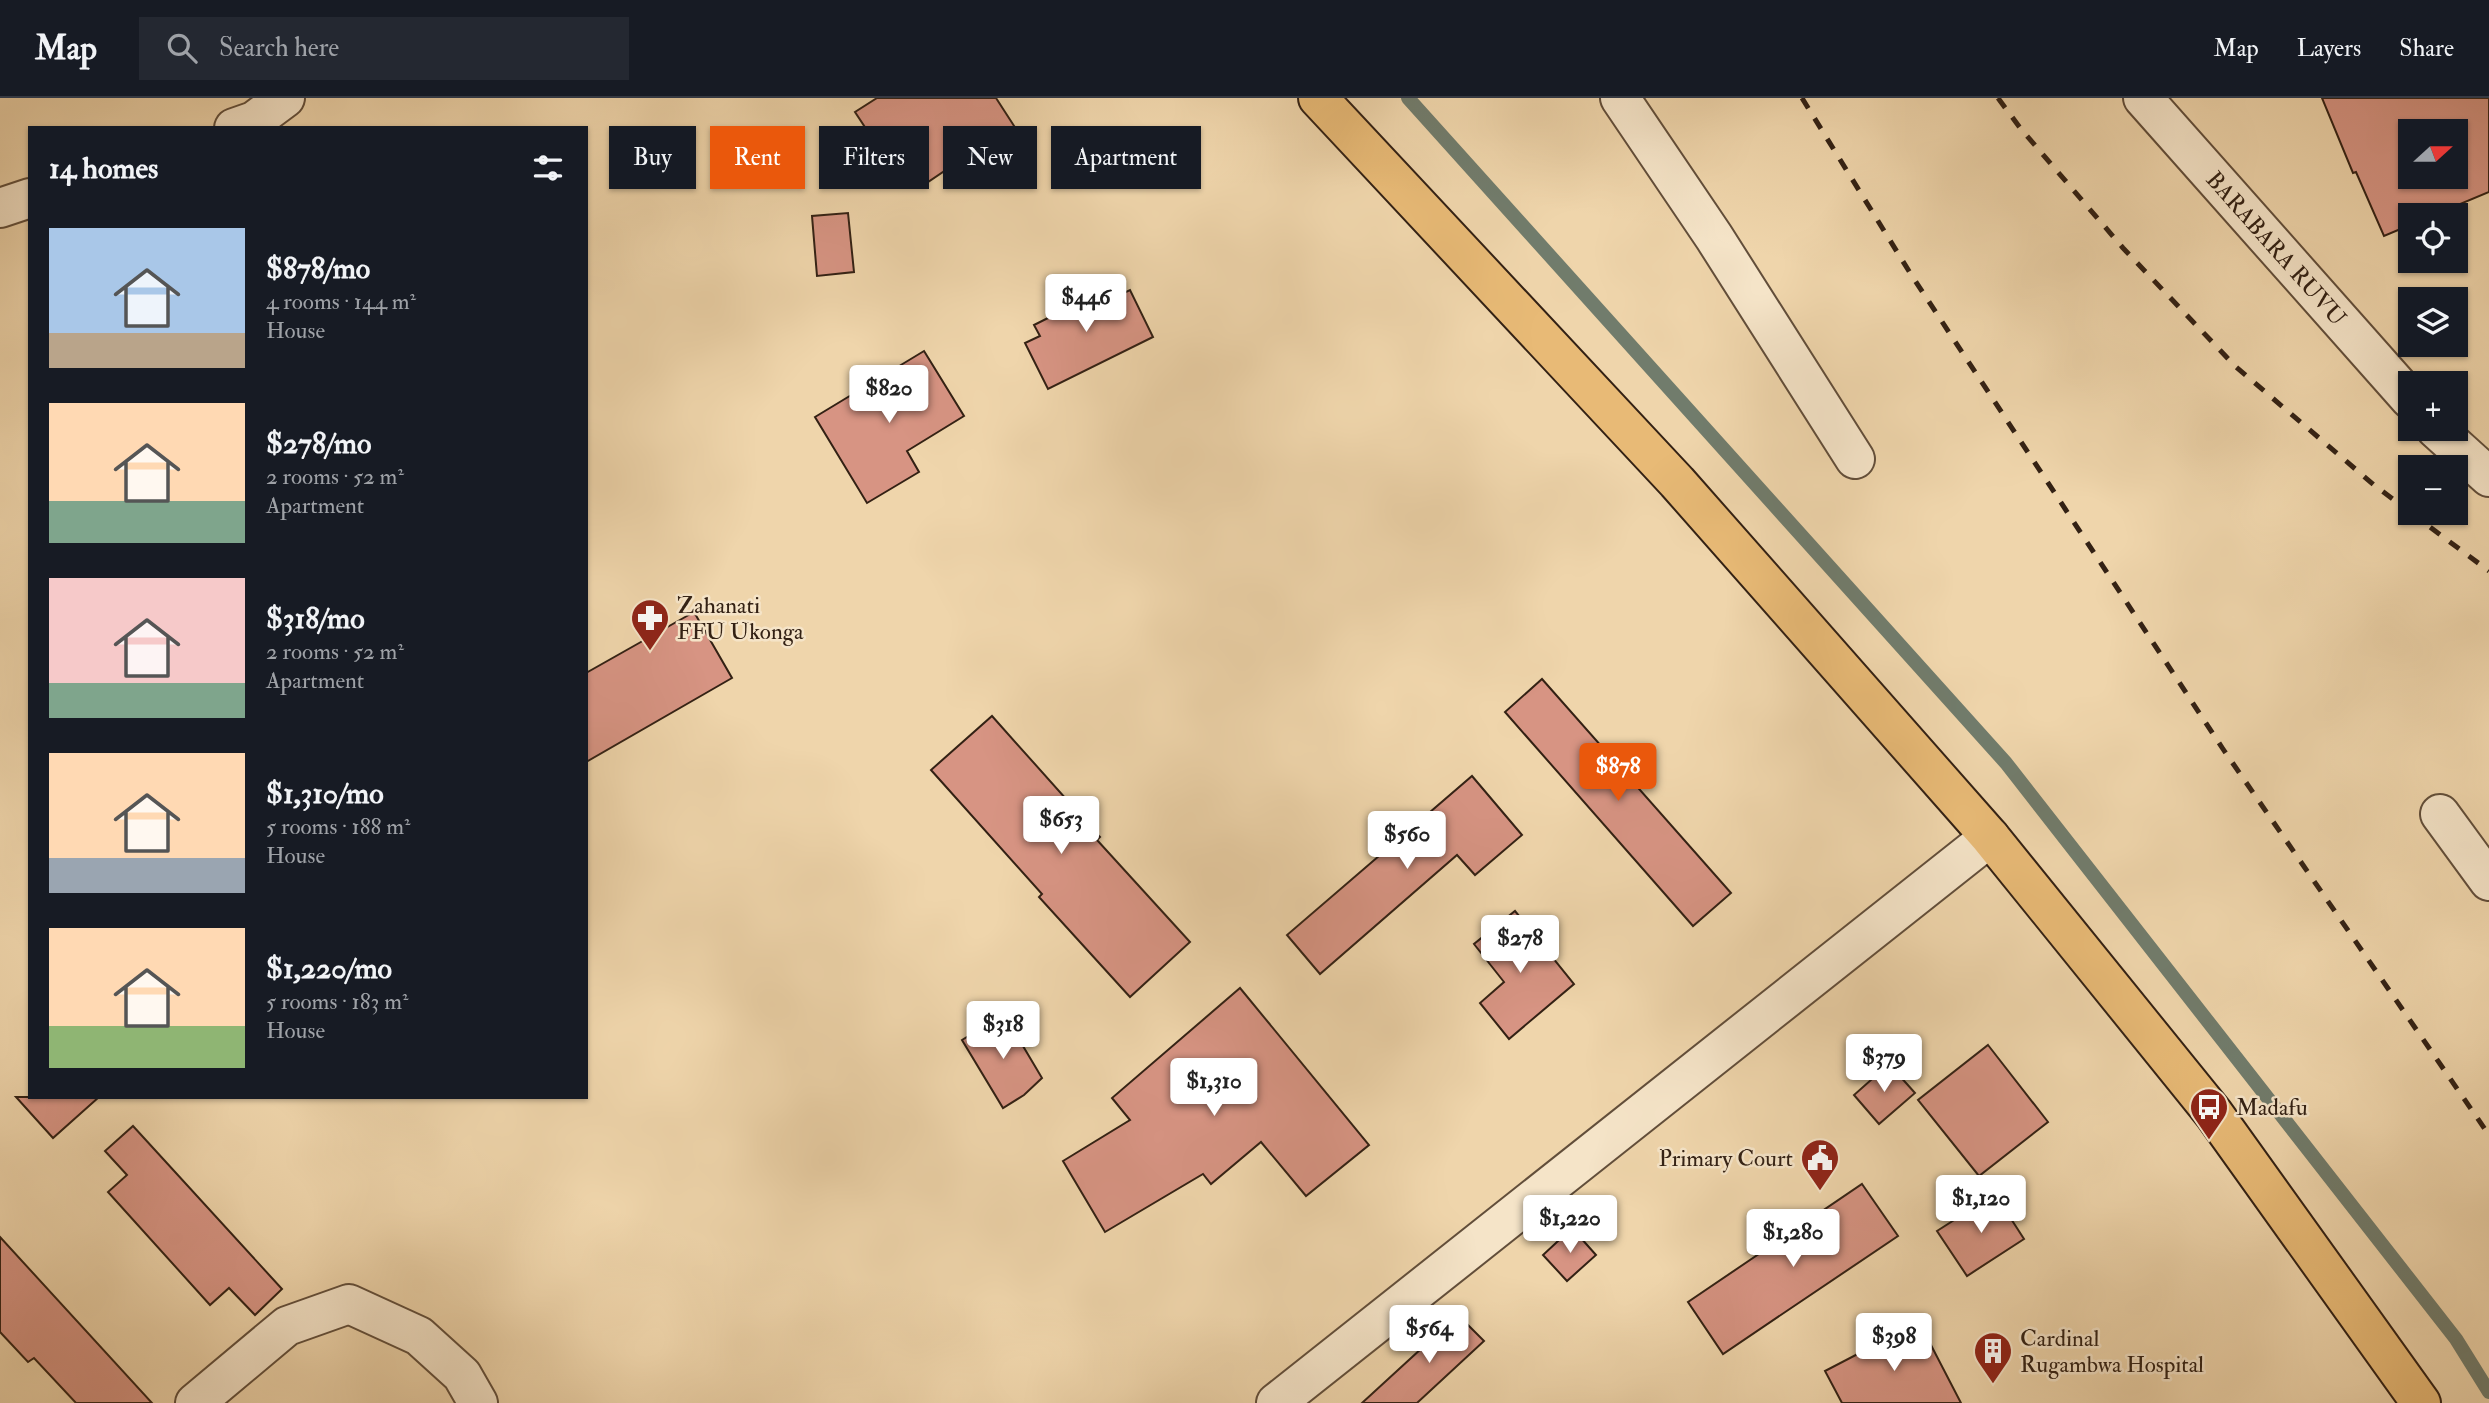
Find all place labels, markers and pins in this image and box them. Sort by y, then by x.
pin: $446 [1045,274,1127,334]
pin: $820 [848,366,930,425]
place label: Zahanati FFU Ukonga [677,591,804,646]
pharmacy icon: Zahanati FFU Ukonga [629,597,671,652]
pin: $878 [1577,744,1659,803]
pin: $653 [1020,796,1102,856]
pin: $560 [1366,812,1448,871]
pin: $278 [1479,916,1561,975]
pin: $318 [962,1002,1044,1061]
pin: $379 [1843,1034,1925,1094]
pin: $1,310 [1157,1058,1271,1118]
bus stop icon: Madafu [2188,1086,2230,1141]
place label: Madafu [2236,1093,2308,1122]
public building icon: Primary Court [1799,1137,1841,1192]
place label: Primary Court [1658,1144,1793,1173]
pin: $1,120 [1924,1176,2038,1235]
pin: $1,220 [1513,1196,1627,1255]
pin: $1,280 [1736,1210,1850,1269]
pin: $564 [1388,1306,1470,1365]
pin: $398 [1853,1314,1935,1373]
place label: Cardinal Rugambwa Hospital [2020,1324,2204,1380]
building icon: Cardinal Rugambwa Hospital [1972,1330,2014,1385]

